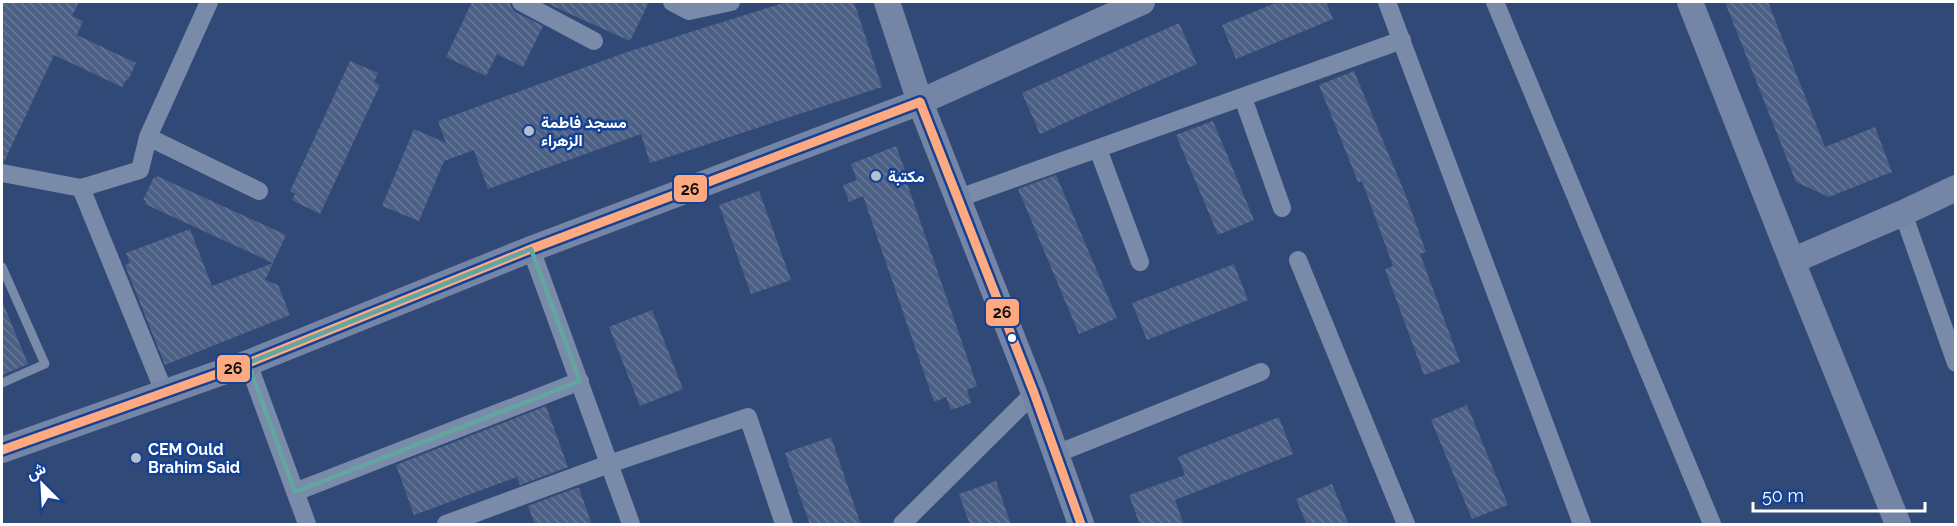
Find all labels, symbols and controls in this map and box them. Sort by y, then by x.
place label: مسجد فاطمة الزهراء [541,113,627,151]
marker: مسجد فاطمة الزهراء [522,124,536,138]
place label: مكتبة [888,167,925,186]
marker: مكتبة [869,169,883,183]
line badge: 26 [673,174,708,203]
text: 26 [681,180,700,199]
line badge: 26 [985,298,1020,327]
text: 26 [993,303,1012,322]
unlabelled marker [1006,332,1018,344]
line badge: 26 [216,354,251,383]
text: 26 [224,359,243,378]
place label: CEM Ould Brahim Said [148,440,240,477]
marker: CEM Ould Brahim Said [129,451,143,465]
north arrow [12,454,72,514]
text: ش [23,458,49,483]
scale bar [1753,475,1926,513]
text: 50 m [1762,485,1804,506]

